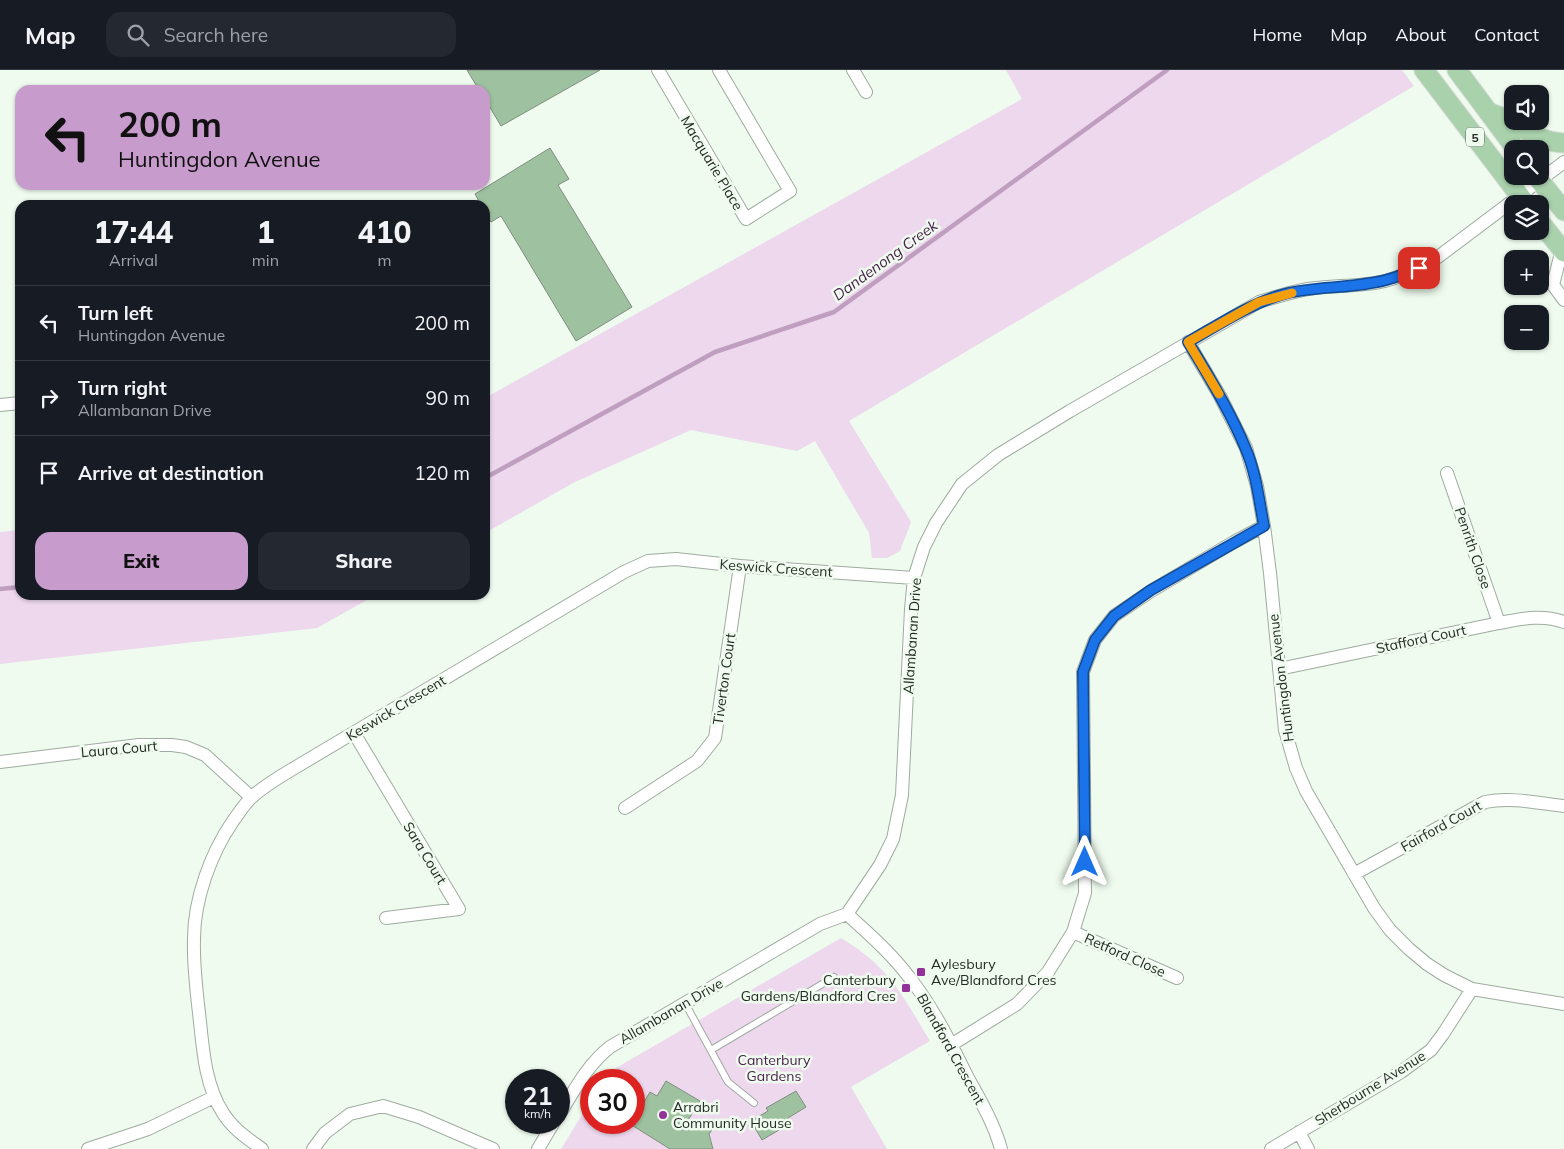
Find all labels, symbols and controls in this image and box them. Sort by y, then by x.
search box [106,12,456,57]
text: Map [25,20,76,50]
icon: search [124,21,152,49]
text: Search here [164,23,268,47]
text: Home [1252,23,1302,46]
text: Map [1330,23,1367,46]
text: About [1395,23,1446,46]
text: Contact [1474,23,1539,46]
map controls [1504,85,1549,350]
button: sound [1504,85,1549,130]
text: 200 m [118,102,222,146]
icon: left [35,105,100,170]
street label: Macquarie Place [677,112,747,214]
road number: 5 [1466,128,1484,146]
button: search [1504,140,1549,185]
text: Huntingdon Avenue [118,145,321,173]
button: layers [1504,195,1549,240]
text: 17:44 [93,213,173,251]
text: 1 [256,213,274,251]
text: 410 [358,213,412,251]
water label: Dandenong Creek [829,215,942,304]
pin [1398,247,1440,289]
text: Arrival [109,250,158,270]
text: min [252,250,279,270]
text: m [377,250,392,270]
button: + [1504,250,1549,295]
icon: arrive [1405,254,1433,282]
text: Turn left [78,301,153,325]
button: − [1504,305,1549,350]
icon: left [35,309,63,337]
text: 200 m [414,311,470,335]
text: Huntingdon Avenue [78,325,225,345]
text: Turn right [78,376,167,400]
icon: right [35,384,63,412]
text: 90 m [426,386,470,410]
text: Allambanan Drive [78,400,211,420]
icon: arrive [35,459,63,487]
text: Arrive at destination [78,461,264,485]
text: 120 m [414,461,470,485]
street label: Penrith Close [1451,505,1495,591]
button: Exit [35,532,248,590]
button: Share [258,532,470,590]
street label: Keswick Crescent [719,555,833,581]
street label: Allambanan Drive [899,577,925,695]
street label: Huntingdon Avenue [1264,613,1298,743]
street label: Stafford Court [1374,621,1468,657]
street label: Tiverton Court [709,632,739,726]
street label: Keswick Crescent [343,671,449,745]
street label: Laura Court [80,737,158,761]
street label: Fairford Court [1397,796,1485,856]
street label: Sara Court [399,818,451,888]
position arrow [1058,835,1110,887]
street label: Retford Close [1082,929,1168,981]
place label: Aylesbury Ave/Blandford Cres [931,955,1057,989]
marker: Aylesbury Ave/Blandford Cres [915,966,927,978]
place label: Canterbury Gardens/Blandford Cres [741,971,897,1005]
street label: Allambanan Drive [616,974,726,1048]
marker: Canterbury Gardens/Blandford Cres [900,982,912,994]
street label: Blandford Crescent [913,990,989,1108]
street label: Sherbourne Avenue [1311,1047,1429,1129]
park label: Canterbury Gardens [738,1051,811,1085]
speed limit sign: 30 [580,1069,645,1134]
text: 21 [522,1080,553,1111]
place label: Arrabri Community House [673,1098,792,1132]
text: km/h [524,1106,551,1121]
marker: Arrabri Community House [657,1109,669,1121]

